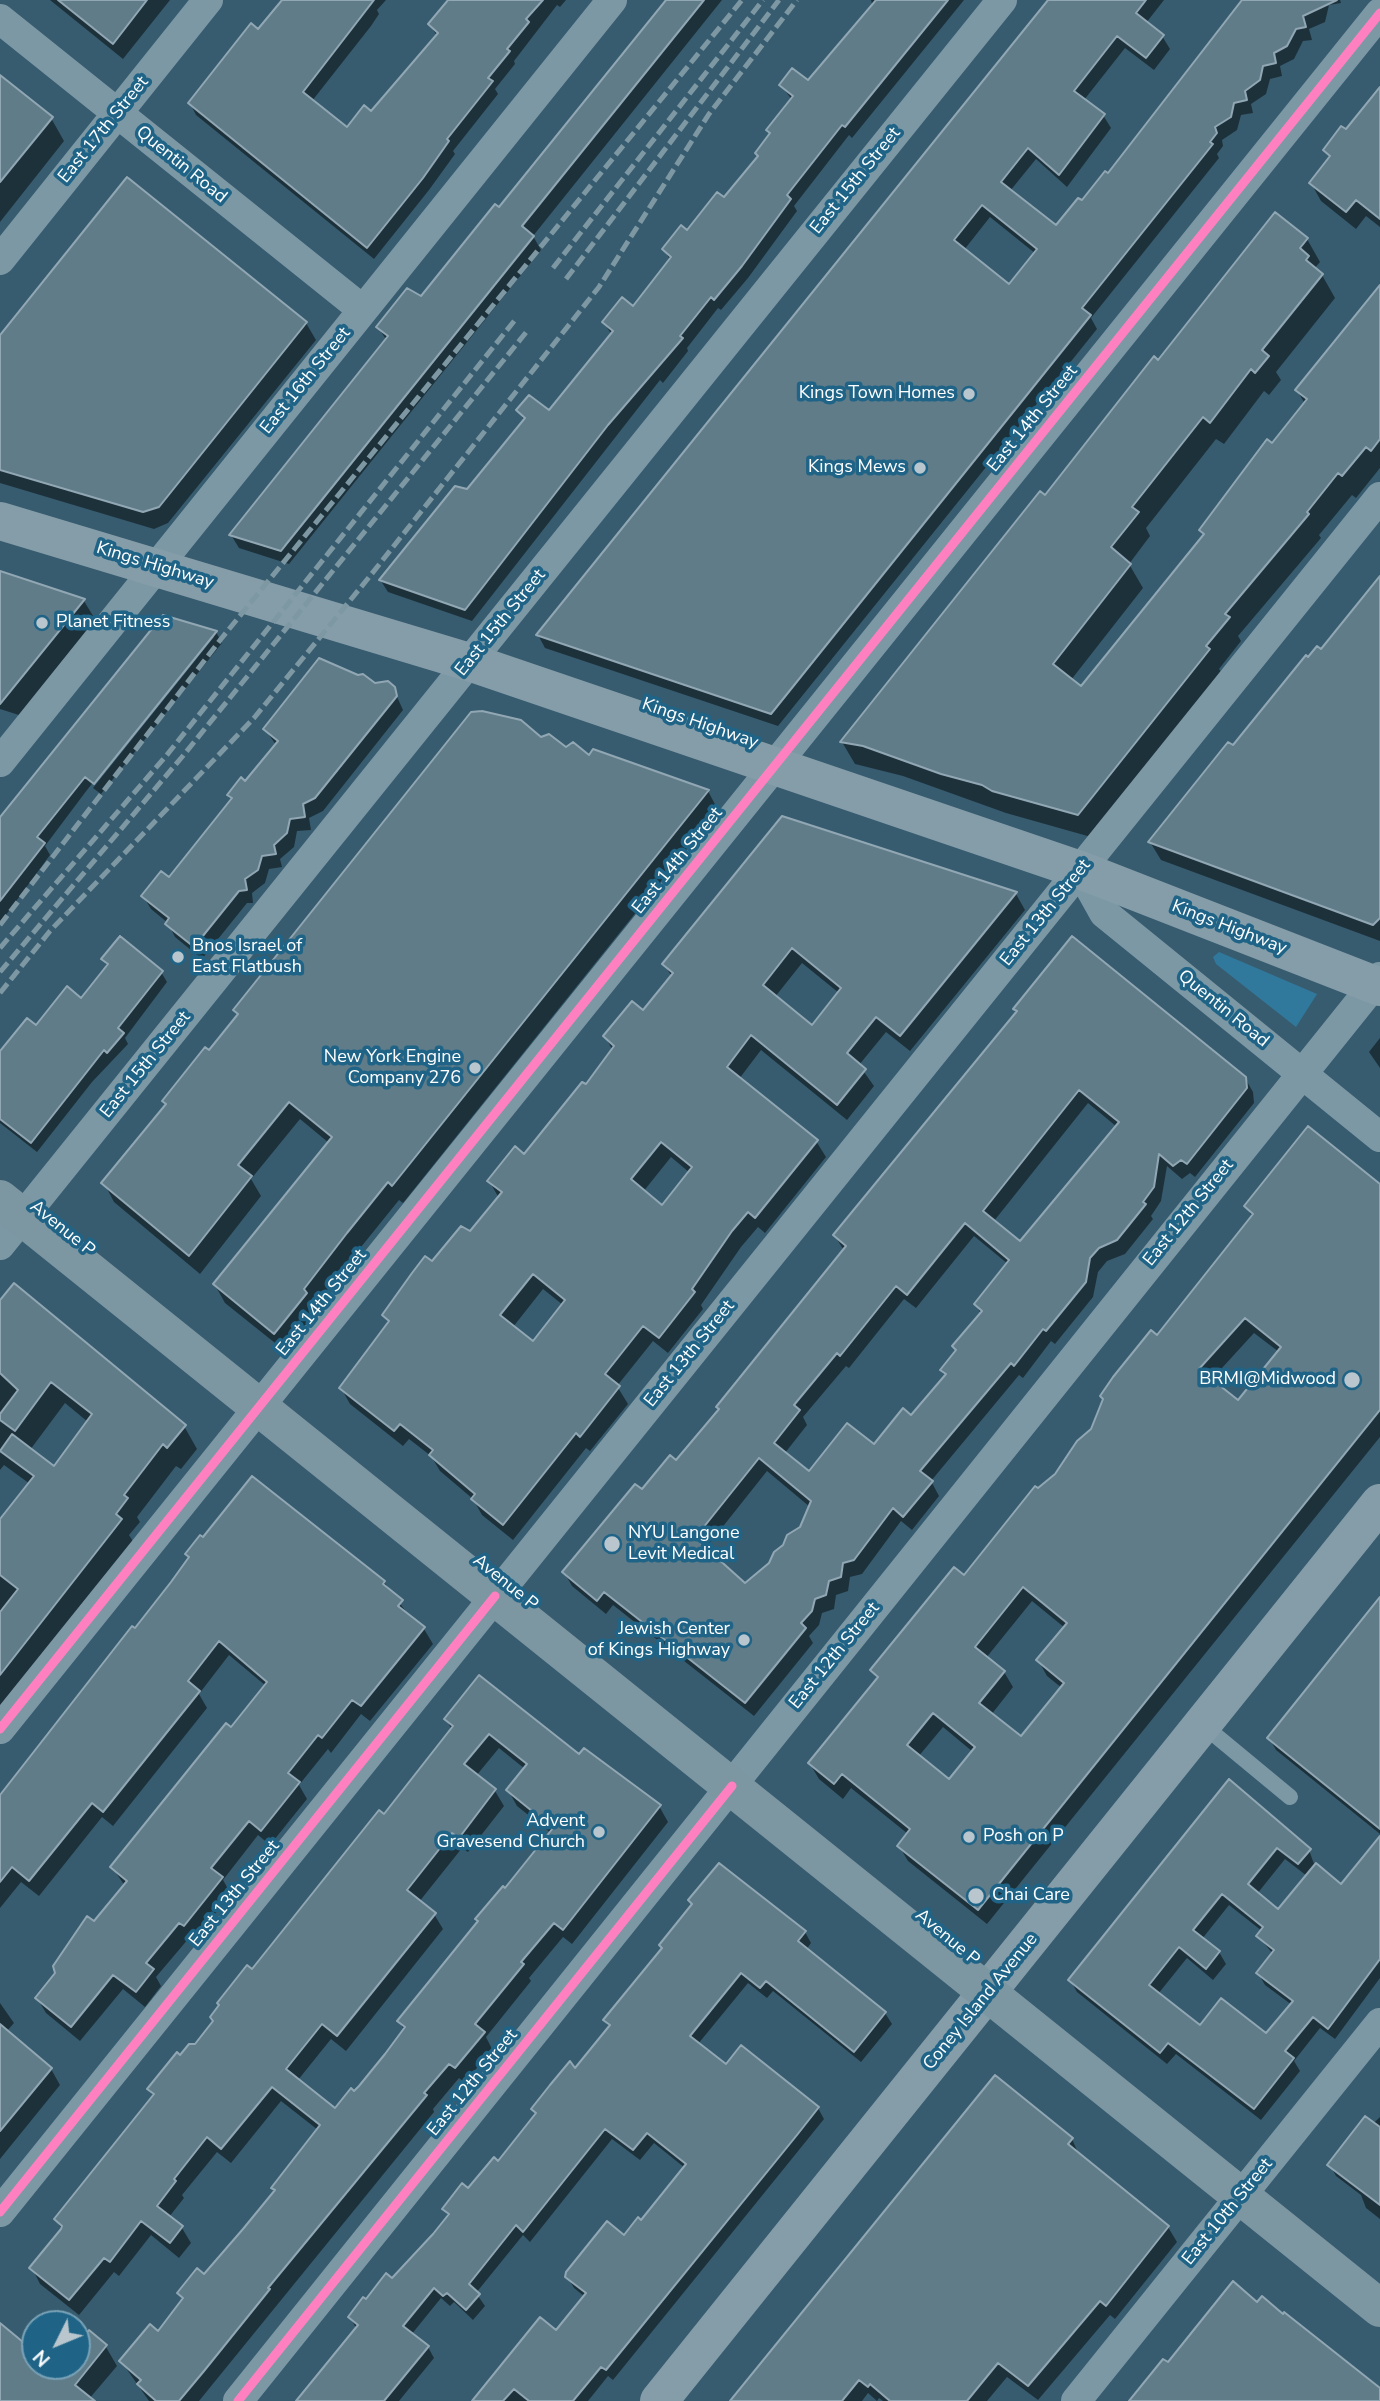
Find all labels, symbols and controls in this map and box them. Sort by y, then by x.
street label: East 17th Street [54,72,154,188]
street label: Quentin Road [131,122,231,208]
street label: East 15th Street [806,123,906,239]
street label: East 16th Street [256,323,356,439]
street label: East 14th Street [983,361,1083,477]
place label: Kings Town Homes [799,383,955,405]
marker: Kings Town Homes [961,386,977,402]
place label: Kings Mews [808,457,906,479]
marker: Kings Mews [912,460,928,476]
street label: Kings Highway [94,538,216,594]
street label: East 15th Street [451,565,551,681]
place label: Planet Fitness [56,612,170,634]
marker: Planet Fitness [34,615,50,631]
street label: Kings Highway [639,694,761,754]
street label: East 14th Street [628,803,728,919]
street label: East 13th Street [996,855,1096,971]
street label: Kings Highway [1168,896,1290,960]
place label: Bnos Israel of East Flatbush [192,936,302,978]
marker: Bnos Israel of East Flatbush [170,949,186,965]
street label: Quentin Road [1173,966,1273,1052]
street label: East 15th Street [96,1007,196,1123]
place label: New York Engine Company 276 [324,1047,461,1090]
marker: New York Engine Company 276 [467,1060,483,1076]
street label: East 12th Street [1139,1155,1239,1271]
street label: Avenue P [25,1196,99,1262]
street label: East 14th Street [272,1245,372,1361]
street label: East 13th Street [640,1296,740,1412]
place label: BRMI@Midwood [1199,1369,1336,1391]
marker: BRMI@Midwood [1342,1370,1362,1390]
place label: NYU Langone Levit Medical [628,1523,740,1566]
marker: NYU Langone Levit Medical [602,1534,622,1554]
street label: Avenue P [468,1550,542,1616]
street label: East 12th Street [785,1598,885,1714]
place label: Jewish Center of Kings Highway [588,1619,730,1662]
marker: Jewish Center of Kings Highway [736,1632,752,1648]
place label: Advent Gravesend Church [437,1811,585,1854]
marker: Advent Gravesend Church [591,1824,607,1840]
place label: Posh on P [983,1826,1064,1848]
marker: Posh on P [961,1829,977,1845]
street label: East 13th Street [185,1836,285,1952]
place label: Chai Care [992,1885,1070,1907]
marker: Chai Care [966,1886,986,1906]
street label: Avenue P [910,1905,984,1971]
street label: Coney Island Avenue [919,1929,1043,2075]
street label: East 12th Street [423,2025,523,2141]
street label: East 10th Street [1178,2154,1278,2270]
north arrow [21,2310,91,2380]
text: N [28,2344,56,2372]

